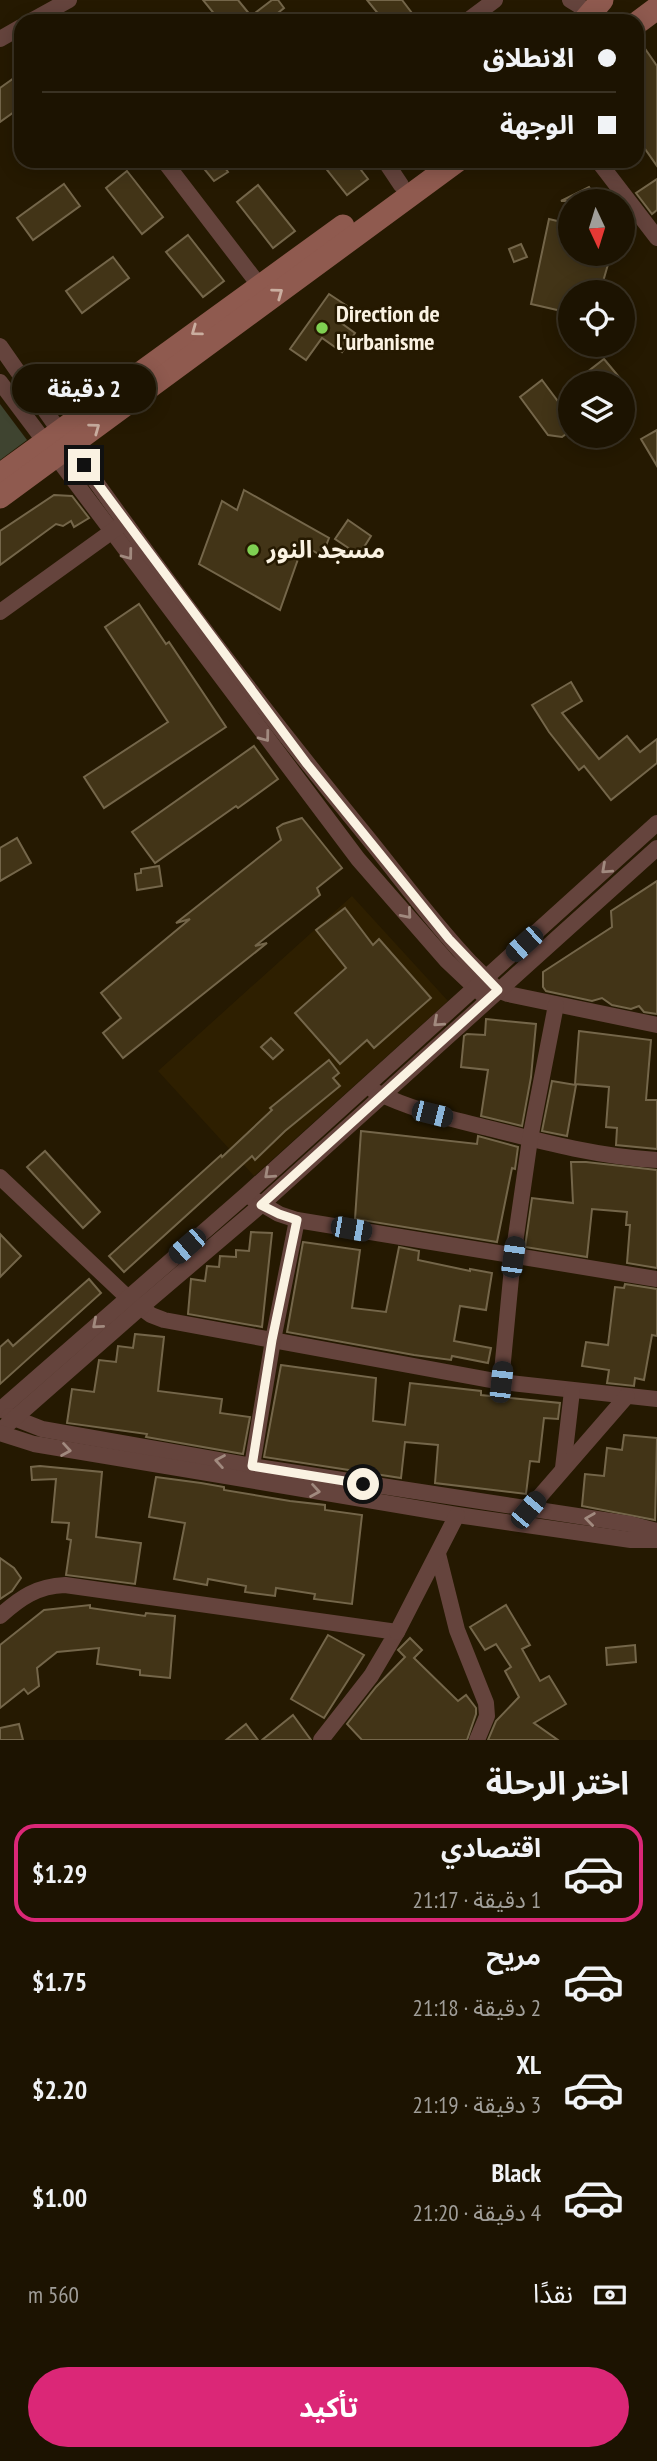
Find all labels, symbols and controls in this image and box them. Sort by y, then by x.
text: الانطلاق [483,41,574,74]
text: الوجهة [500,108,574,141]
north arrow [558,189,635,266]
map controls [558,189,635,448]
button: locate [558,280,635,357]
one-way arrow [270,288,283,301]
place label: Direction de l'urbanisme [336,298,440,357]
marker: Direction de l'urbanisme [314,320,330,336]
one-way arrow [192,323,204,335]
callout: 2 دقيقة [12,364,156,412]
button: layers [558,371,635,448]
text: 2 دقيقة [47,374,121,403]
one-way arrow [87,423,100,436]
route end [68,449,100,481]
place label: مسجد النور [266,534,385,565]
marker: مسجد النور [245,542,261,558]
one-way arrow [120,547,133,560]
one-way arrow [256,729,269,742]
one-way arrow [601,861,614,873]
one-way arrow [399,906,411,919]
car [502,922,547,966]
one-way arrow [433,1014,446,1026]
car [410,1099,455,1129]
one-way arrow [264,1166,277,1179]
car [329,1215,374,1243]
car [165,1224,210,1268]
car [500,1235,527,1279]
one-way arrow [92,1316,105,1328]
car [489,1360,514,1404]
one-way arrow [60,1442,72,1457]
one-way arrow [214,1454,226,1469]
route start [347,1468,379,1500]
one-way arrow [309,1483,321,1498]
car [507,1487,550,1533]
one-way arrow [584,1511,596,1526]
text: اختر الرحلة [486,1761,629,1803]
text: اقتصادي [441,1831,541,1864]
icon: car [562,1842,625,1905]
text: $1.29 [32,1857,87,1890]
text: 1 دقيقة · 21:17 [413,1885,541,1914]
text: مريح [486,1939,541,1972]
icon: car [562,1950,625,2013]
text: $1.75 [32,1965,87,1998]
text: 2 دقيقة · 21:18 [413,1993,541,2022]
text: XL [516,2048,541,2081]
icon: car [562,2058,625,2121]
text: $2.20 [32,2073,87,2106]
text: 3 دقيقة · 21:19 [413,2090,541,2119]
text: Black [491,2156,541,2189]
icon: car [562,2166,625,2229]
text: $1.00 [32,2181,87,2214]
text: 4 دقيقة · 21:20 [413,2198,541,2227]
icon: cash [591,2276,629,2314]
text: نقدًا [533,2277,573,2310]
text: 560 m [28,2280,79,2309]
button: تأكيد [28,2367,629,2447]

